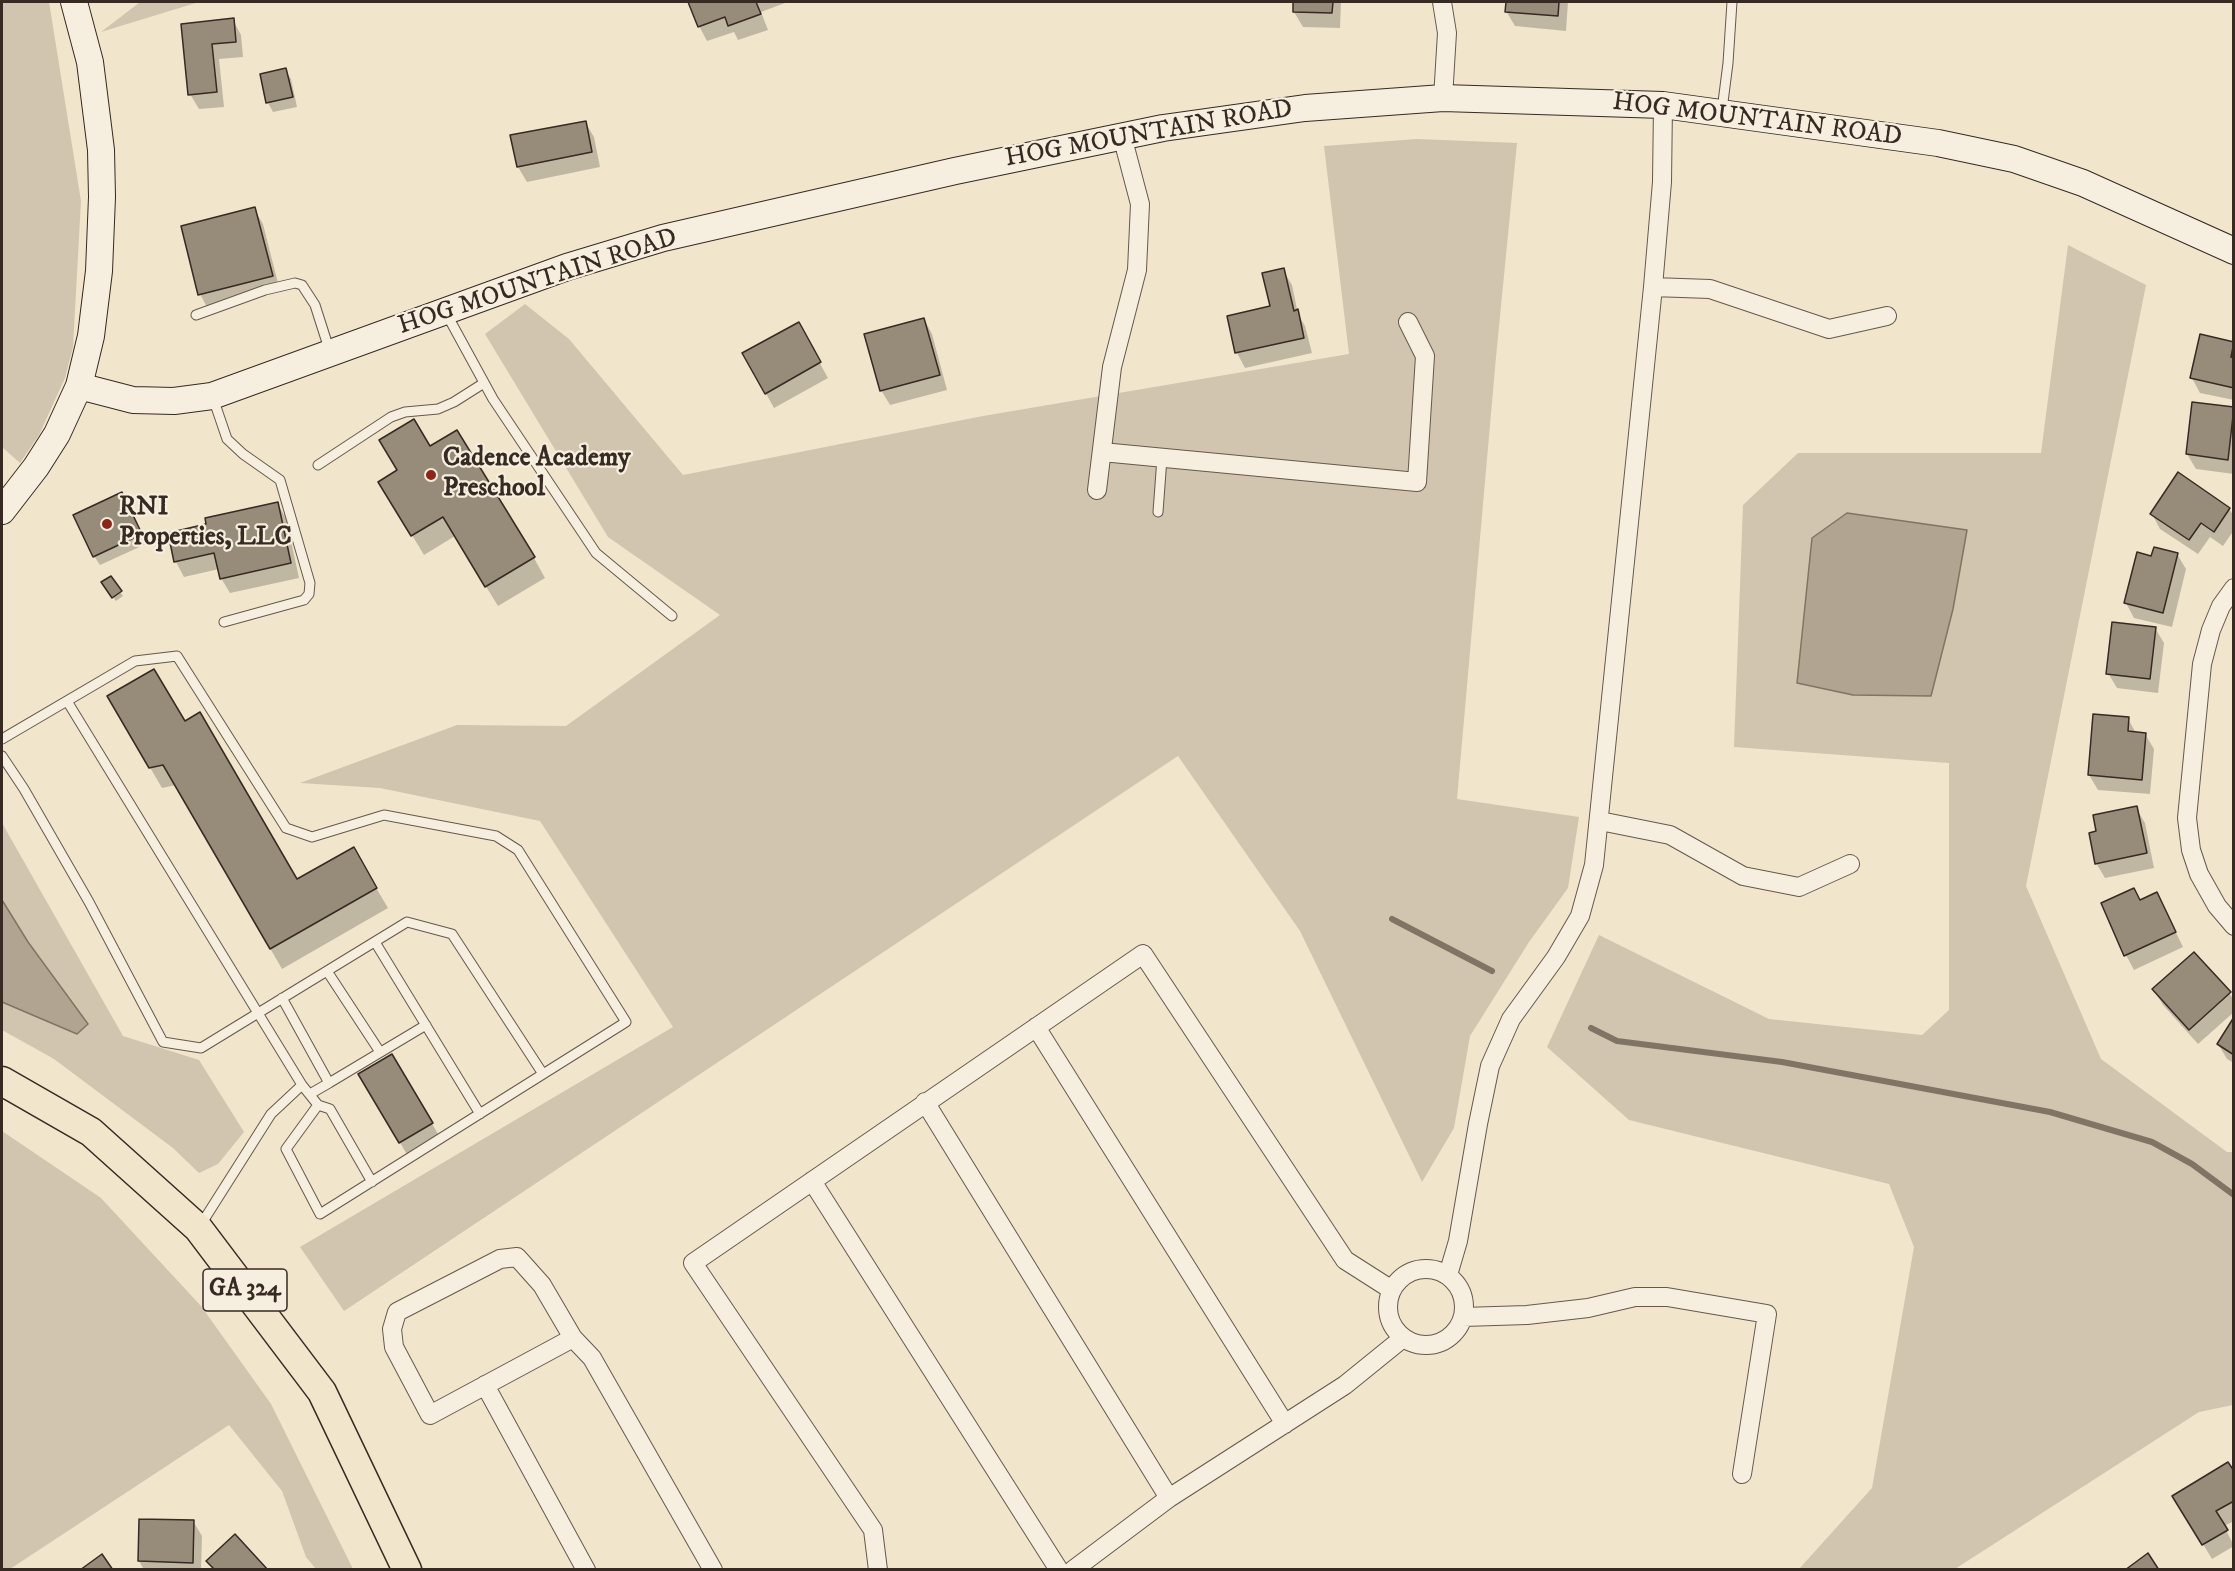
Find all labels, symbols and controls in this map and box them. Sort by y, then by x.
street label: HOG MOUNTAIN ROAD [1611,88,1903,154]
street label: HOG MOUNTAIN ROAD [1003,94,1295,176]
street label: HOG MOUNTAIN ROAD [395,223,681,343]
place label: Cadence Academy Preschool [443,444,630,506]
marker: Cadence Academy Preschool [424,468,438,482]
place label: RNI Properties, LLC [119,493,292,554]
marker: RNI Properties, LLC [100,517,114,531]
road number: GA 324 [203,1269,287,1311]

